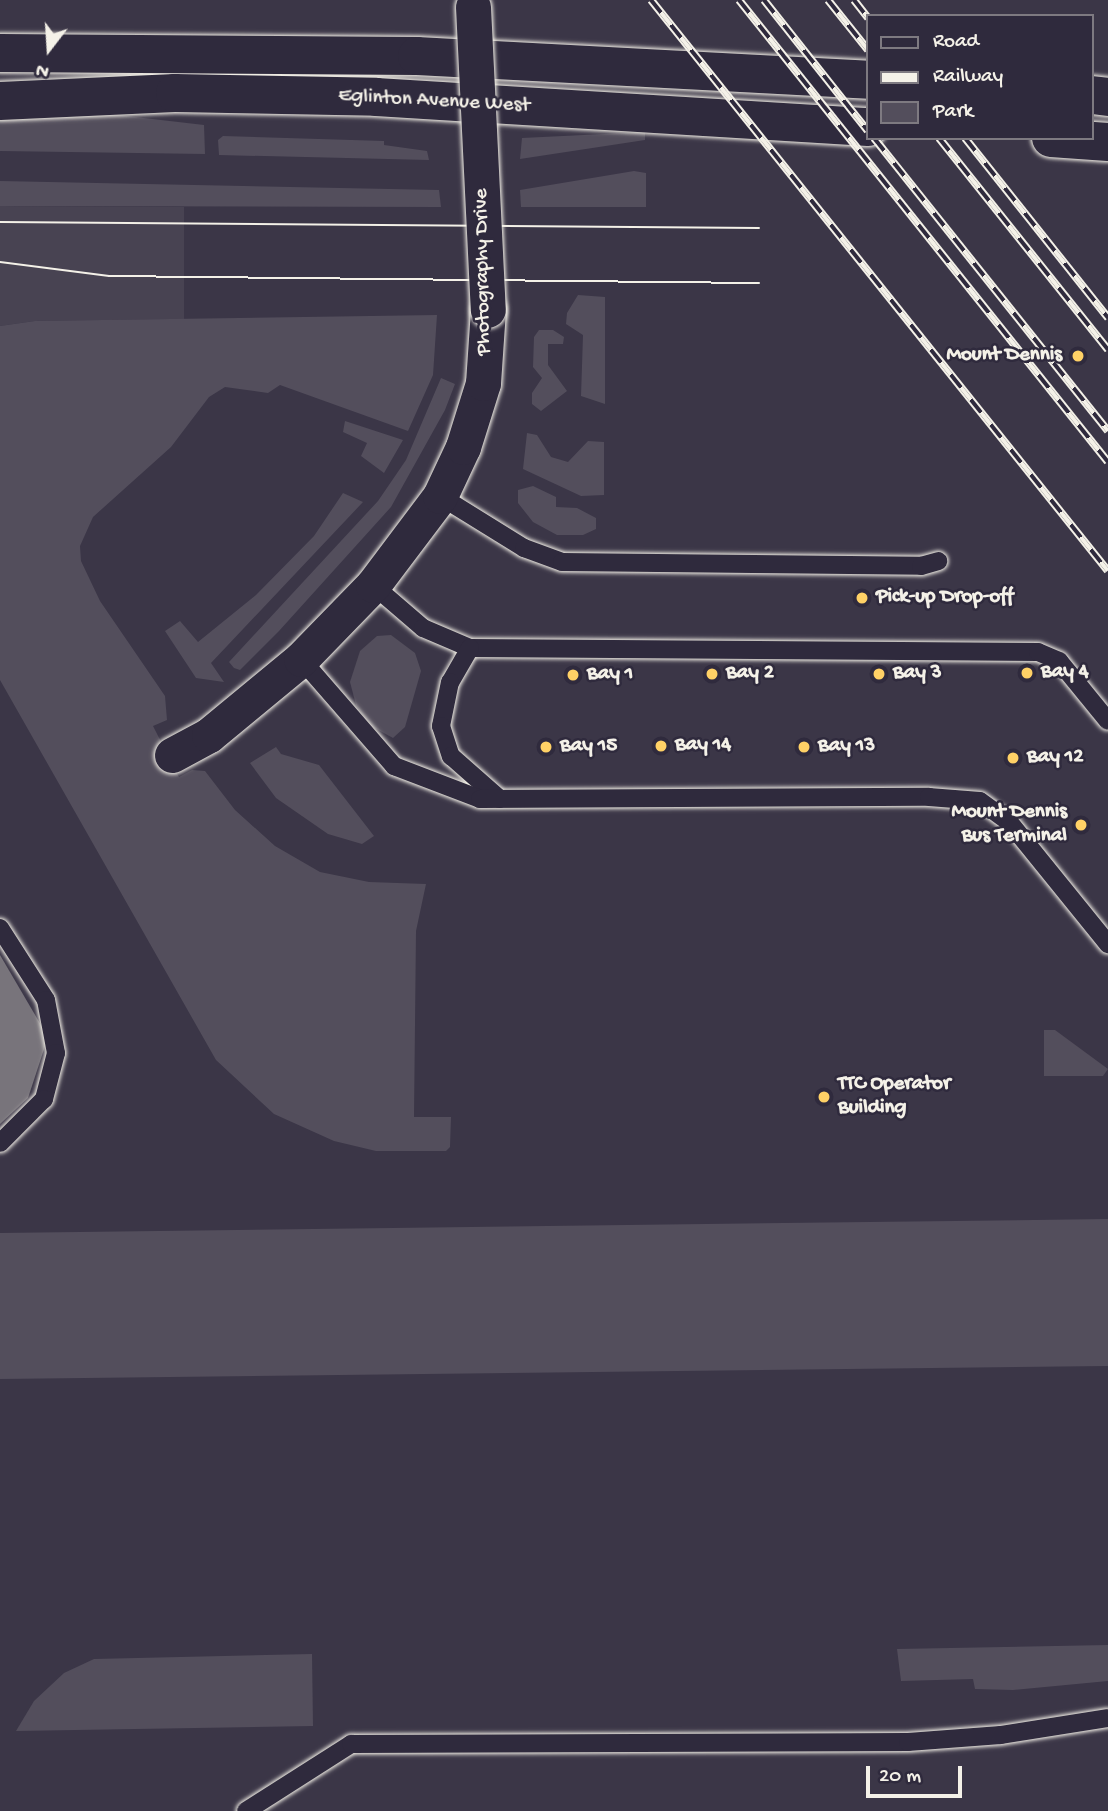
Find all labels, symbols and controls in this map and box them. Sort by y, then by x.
north arrow [14,14,84,84]
legend [866,14,1094,140]
text: Road [933,30,979,55]
text: N [33,57,52,82]
text: Railway [933,65,1003,90]
street label: Eglinton Avenue West [338,84,530,120]
text: Park [933,100,973,125]
street label: Photography Drive [470,188,498,356]
place label: Mount Dennis [946,343,1062,369]
marker: Mount Dennis [1068,346,1088,366]
place label: Pick-up Drop-off [876,585,1013,611]
marker: Pick-up Drop-off [854,590,870,606]
place label: Bay 4 [1041,660,1089,686]
place label: Bay 2 [726,661,774,687]
place label: Bay 3 [893,661,942,687]
place label: Bay 1 [587,662,633,688]
marker: Bay 4 [1019,665,1035,681]
marker: Bay 2 [704,666,720,682]
marker: Bay 3 [871,666,887,682]
marker: Bay 1 [565,667,581,683]
place label: Bay 14 [675,733,731,759]
place label: Bay 15 [560,734,617,760]
place label: Bay 13 [818,734,875,760]
marker: Bay 14 [653,738,669,754]
marker: Bay 15 [538,739,554,755]
marker: Bay 13 [796,739,812,755]
place label: Bay 12 [1027,745,1083,771]
marker: Bay 12 [1005,750,1021,766]
place label: Mount Dennis Bus Terminal [951,800,1067,850]
marker: Mount Dennis Bus Terminal [1073,817,1089,833]
place label: TTC Operator Building [838,1072,950,1122]
marker: TTC Operator Building [816,1089,832,1105]
scale bar [870,1752,966,1796]
text: 20 m [879,1765,921,1790]

